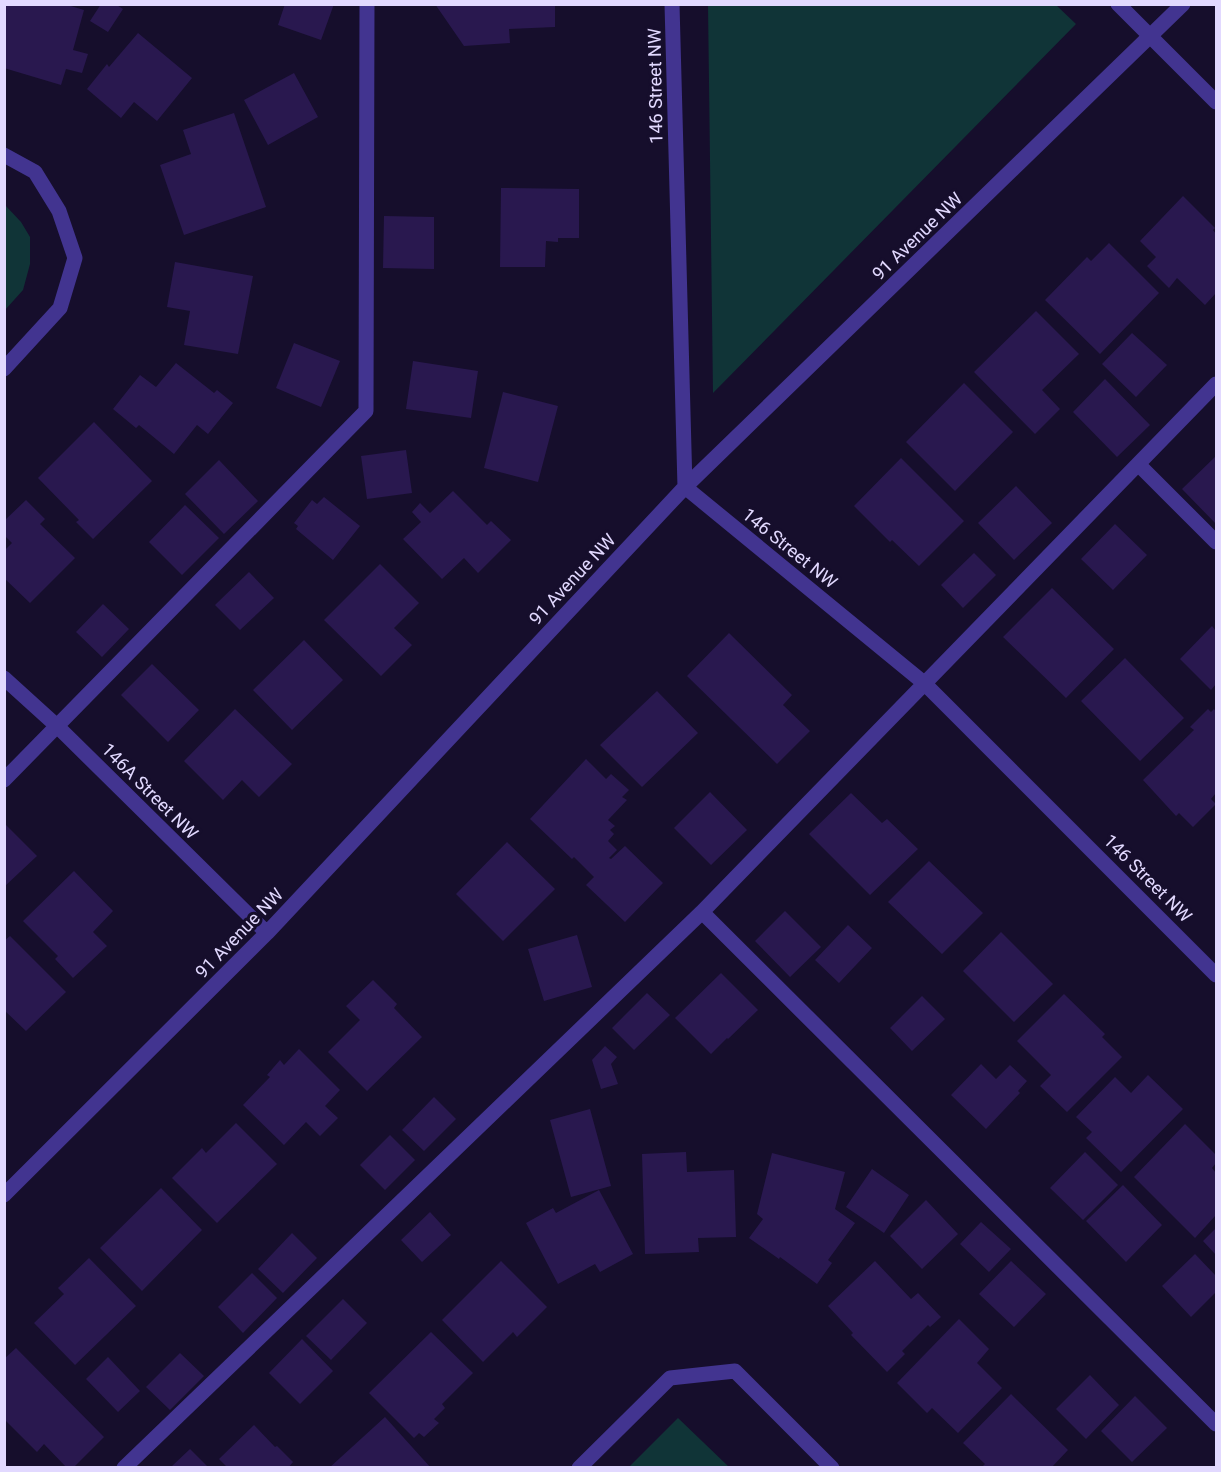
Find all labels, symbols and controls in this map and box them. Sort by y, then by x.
street label: 146 Street NW [643,28,667,144]
street label: 91 Avenue NW [868,188,966,284]
street label: 146 Street NW [738,503,842,593]
street label: 91 Avenue NW [524,529,620,629]
street label: 146A Street NW [98,739,202,843]
street label: 146 Street NW [1100,830,1196,926]
street label: 91 Avenue NW [191,884,287,982]

